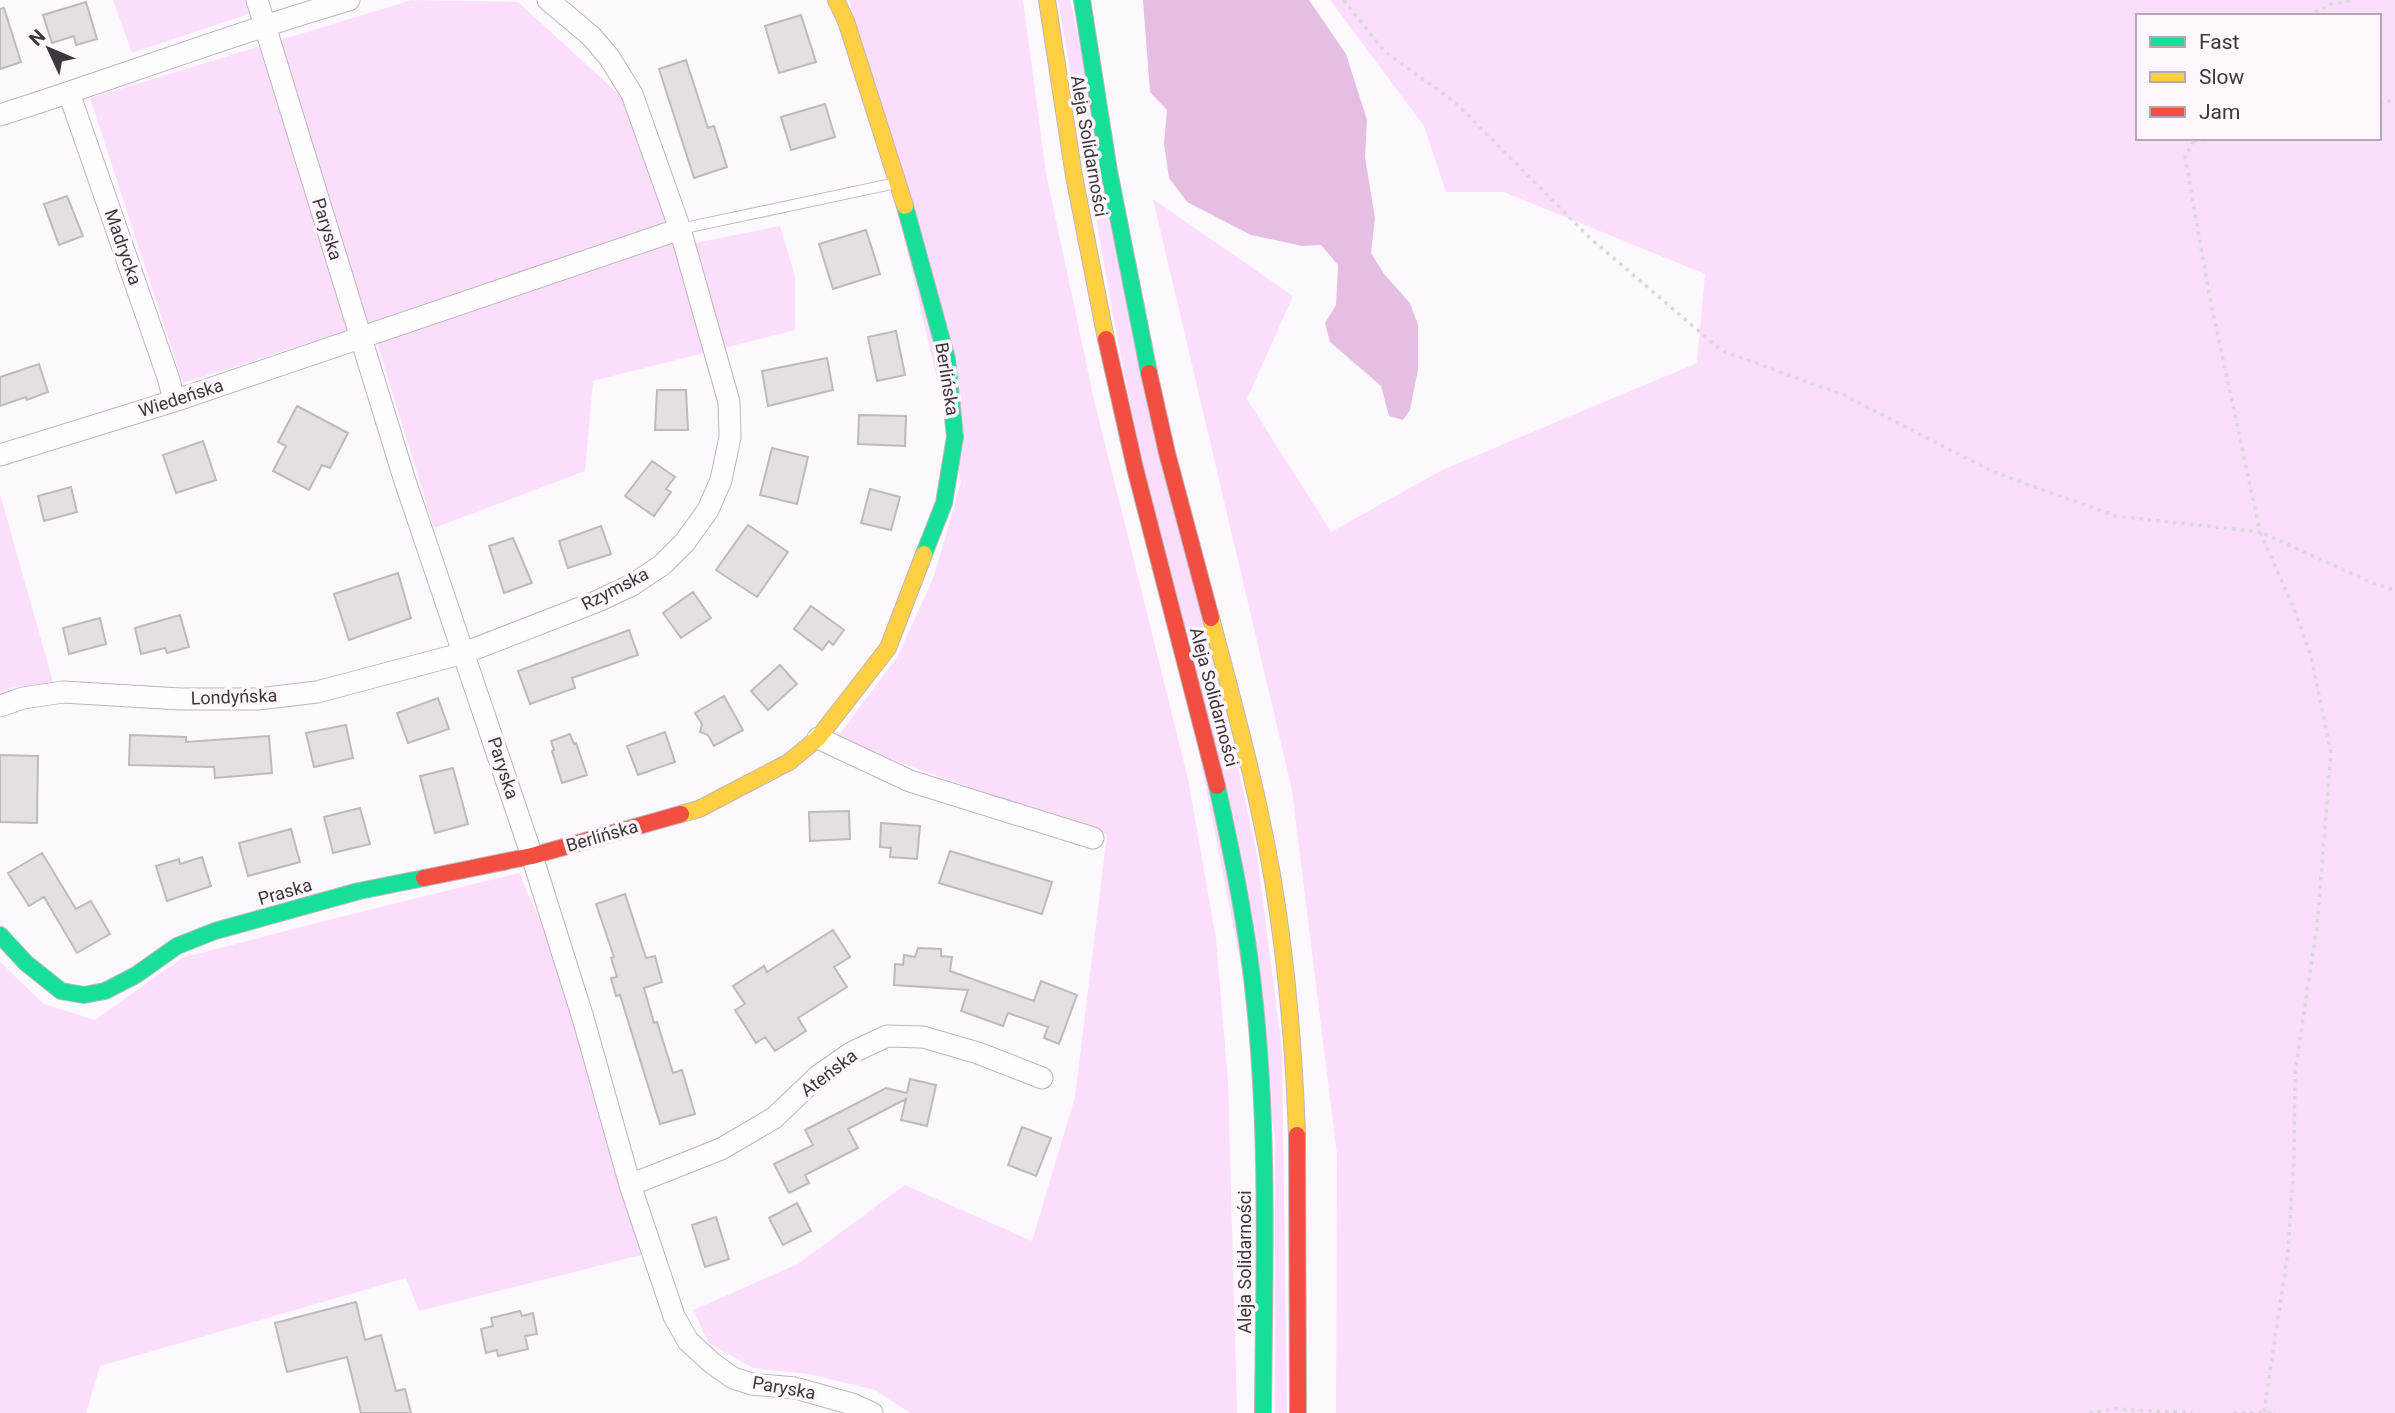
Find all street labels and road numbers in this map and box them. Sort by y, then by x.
street label: Aleja Solidarności [1067,74,1112,218]
street label: Paryska [308,195,347,263]
street label: Madrycka [101,206,146,287]
street label: Berlińska [931,341,964,417]
street label: Wiedeńska [136,374,226,421]
street label: Rzymska [578,563,652,614]
street label: Aleja Solidarności [1186,625,1243,769]
street label: Londyńska [190,684,278,709]
street label: Paryska [484,734,523,802]
street label: Berlińska [564,815,640,856]
street label: Praska [255,874,314,909]
street label: Ateńska [796,1045,861,1101]
street label: Aleja Solidarności [1234,1190,1255,1334]
street label: Paryska [751,1372,817,1403]

